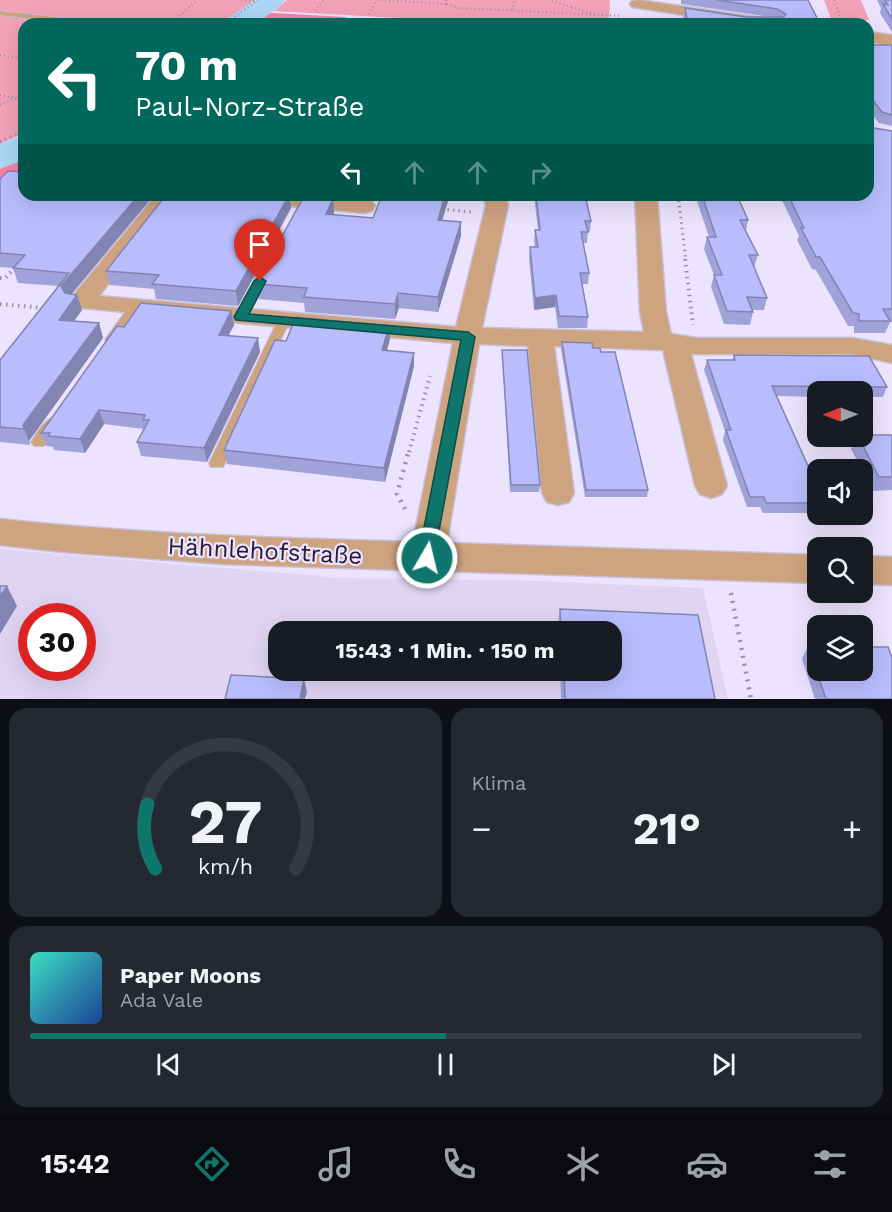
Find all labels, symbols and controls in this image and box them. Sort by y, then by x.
text: 70 m [135,41,238,90]
icon: left [36,42,114,120]
text: Paul-Norz-Straße [135,91,364,123]
icon: left [335,156,368,189]
icon: ahead [398,156,431,189]
icon: ahead [461,156,494,189]
icon: right [524,156,557,189]
pin [234,219,285,281]
icon: arrive [243,228,276,261]
north arrow [807,381,873,447]
map controls [807,381,873,681]
button: sound [807,459,873,525]
position arrow [395,526,459,590]
street label: Hähnlehofstraße [167,532,363,570]
button: search [807,537,873,603]
speed limit sign: 30 [18,603,96,681]
button: layers [807,615,873,681]
text: 15:43 · 1 Min. · 150 m [336,638,554,663]
text: Klima [472,771,526,795]
text: 27 [188,785,262,858]
text: 21° [633,802,701,855]
text: − [472,809,491,848]
text: + [842,809,862,848]
text: km/h [198,855,253,880]
text: Paper Moons [120,963,261,988]
text: Ada Vale [120,988,203,1012]
icon: previous [152,1048,185,1081]
icon: pause [429,1048,462,1081]
icon: next [707,1048,740,1081]
icon: directions [191,1143,233,1185]
icon: music [315,1143,357,1185]
icon: phone [438,1143,480,1185]
icon: climate [562,1143,604,1185]
icon: car [686,1143,728,1185]
icon: filters [809,1143,851,1185]
text: 15:42 [41,1148,110,1180]

